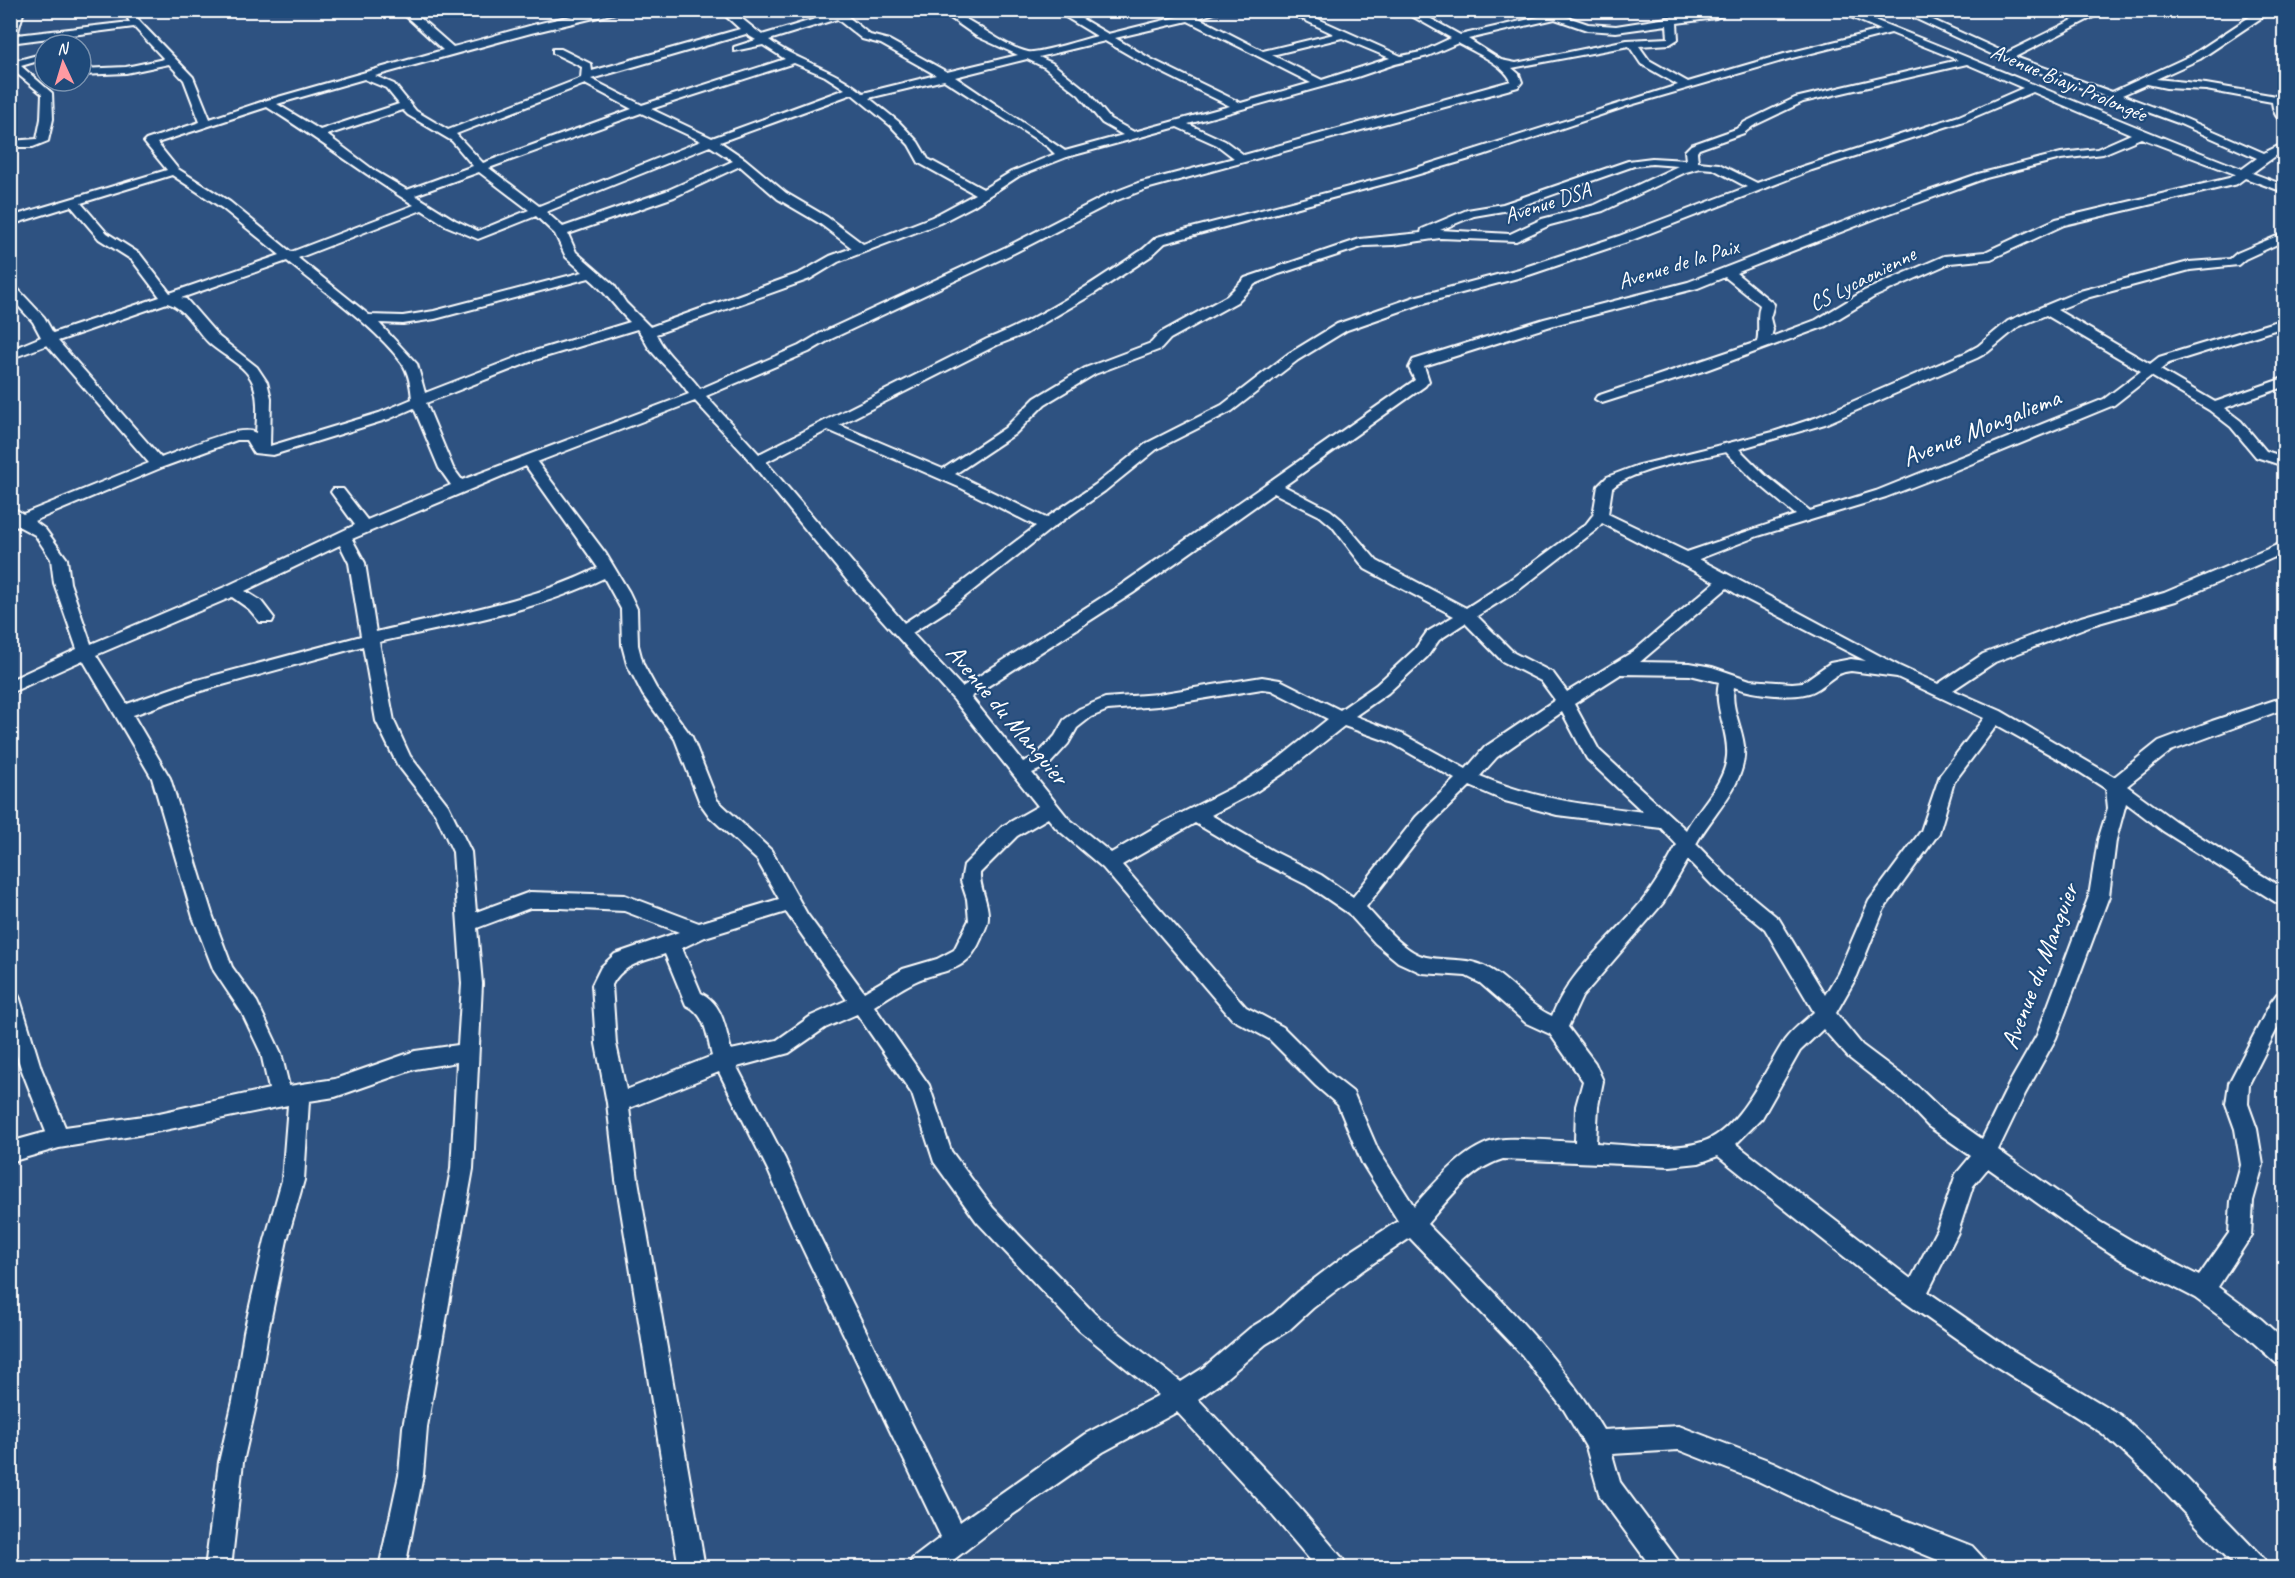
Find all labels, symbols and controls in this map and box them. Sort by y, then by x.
north arrow [33,33,93,93]
street label: Avenue Biayi Prolongée [1986,37,2152,129]
text: N [56,38,71,59]
street label: Avenue DSA [1501,176,1595,230]
street label: Avenue de la Paix [1614,232,1744,296]
street label: CS Lycaonienne [1804,239,1922,318]
street label: Avenue Mongaliema [1897,380,2067,474]
street label: Avenue du Manguier [939,637,1078,794]
street label: Avenue du Manguier [1993,876,2087,1054]

